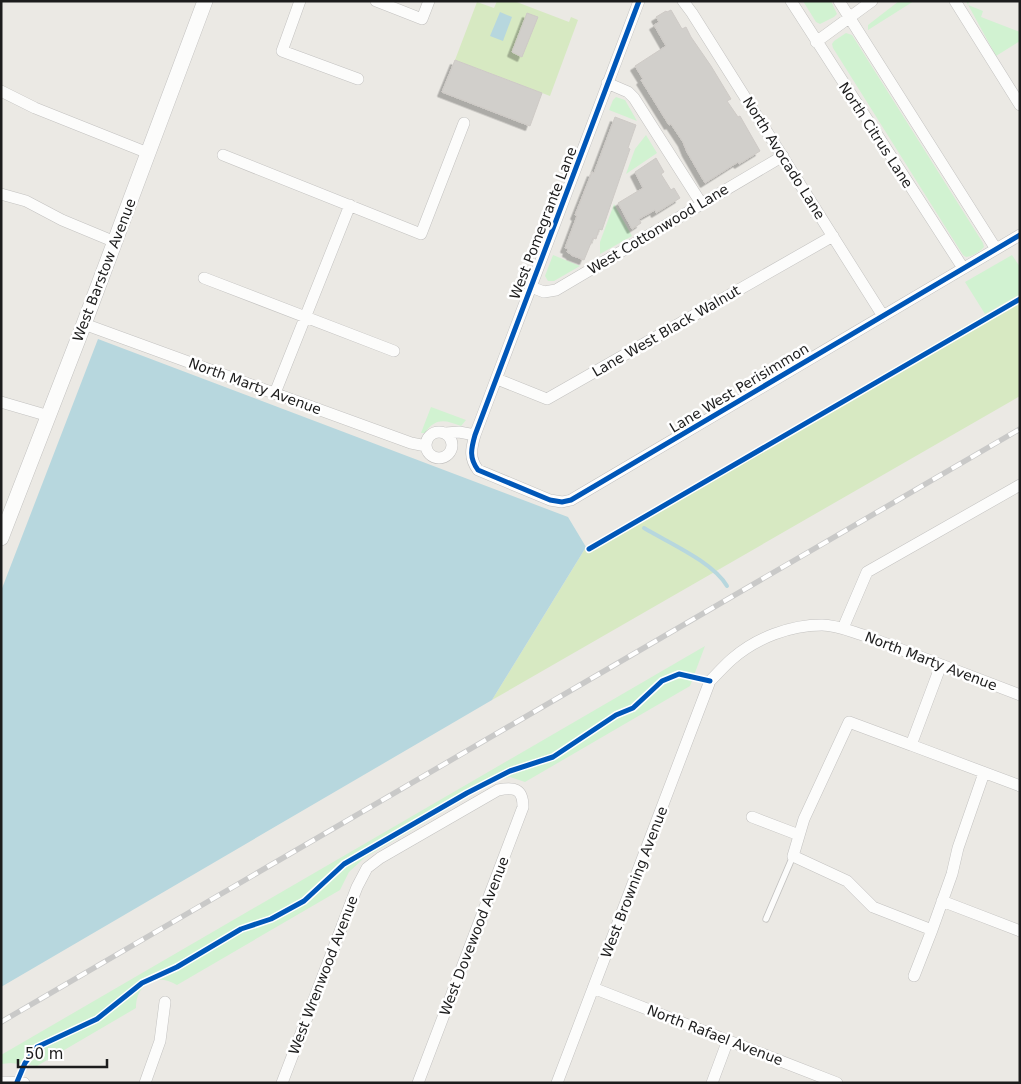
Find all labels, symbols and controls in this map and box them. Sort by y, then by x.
street label: North Citrus Lane [836,79,916,191]
street label: North Avocado Lane [740,94,828,222]
street label: West Pomegrante Lane [506,144,580,302]
street label: West Cottonwood Lane [585,181,731,277]
street label: West Barstow Avenue [69,196,139,344]
street label: Lane West Black Walnut [589,282,743,380]
street label: Lane West Perisimmon [667,340,811,436]
street label: North Marty Avenue [186,354,324,418]
street label: North Marty Avenue [863,628,999,694]
street label: West Browning Avenue [598,804,670,960]
street label: West Dovewood Avenue [436,854,512,1018]
street label: West Wrenwood Avenue [285,893,361,1057]
street label: North Rafael Avenue [645,1002,785,1068]
scale bar [18,1036,106,1068]
text: 50 m [25,1045,63,1063]

